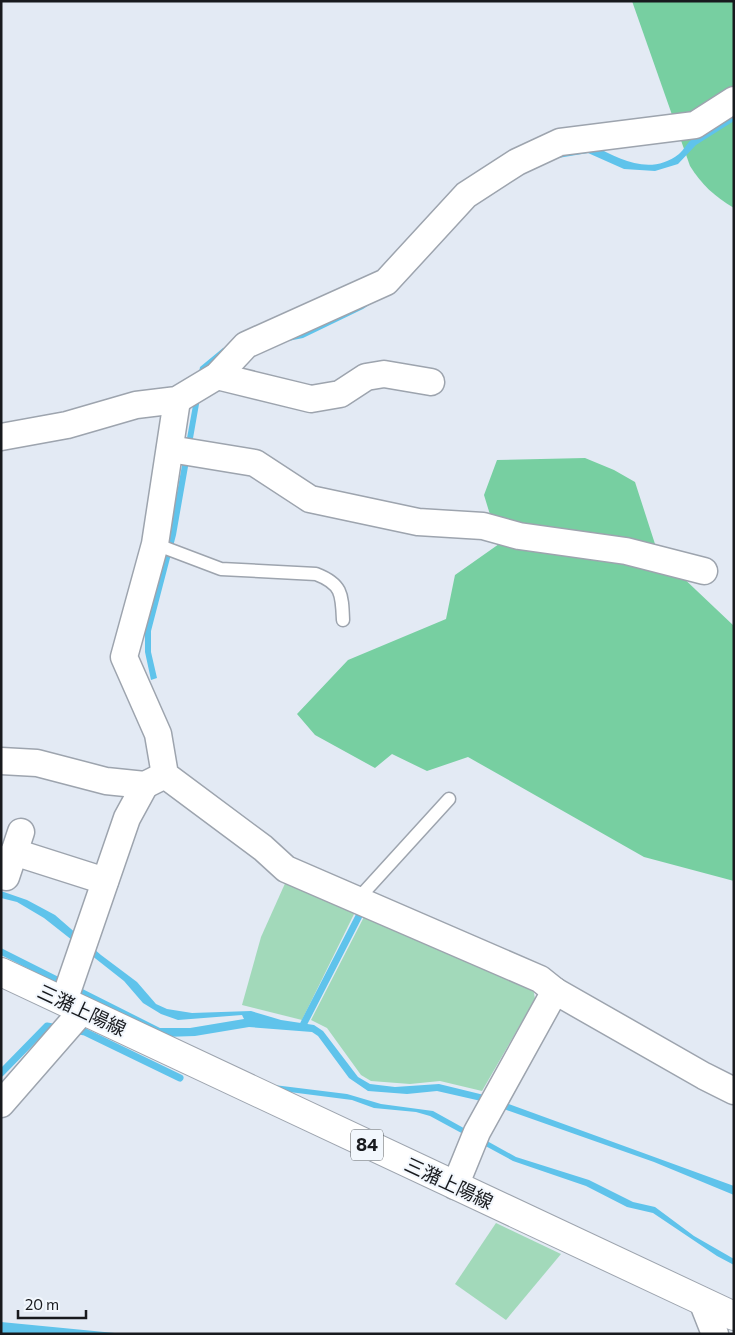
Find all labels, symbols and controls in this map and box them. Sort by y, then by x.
street label: 三潴上陽線 [34,979,130,1040]
road number: 84 [351,1130,383,1160]
street label: 三潴上陽線 [401,1152,497,1213]
scale bar [18,1288,85,1320]
text: 20 m [25,1295,59,1313]

